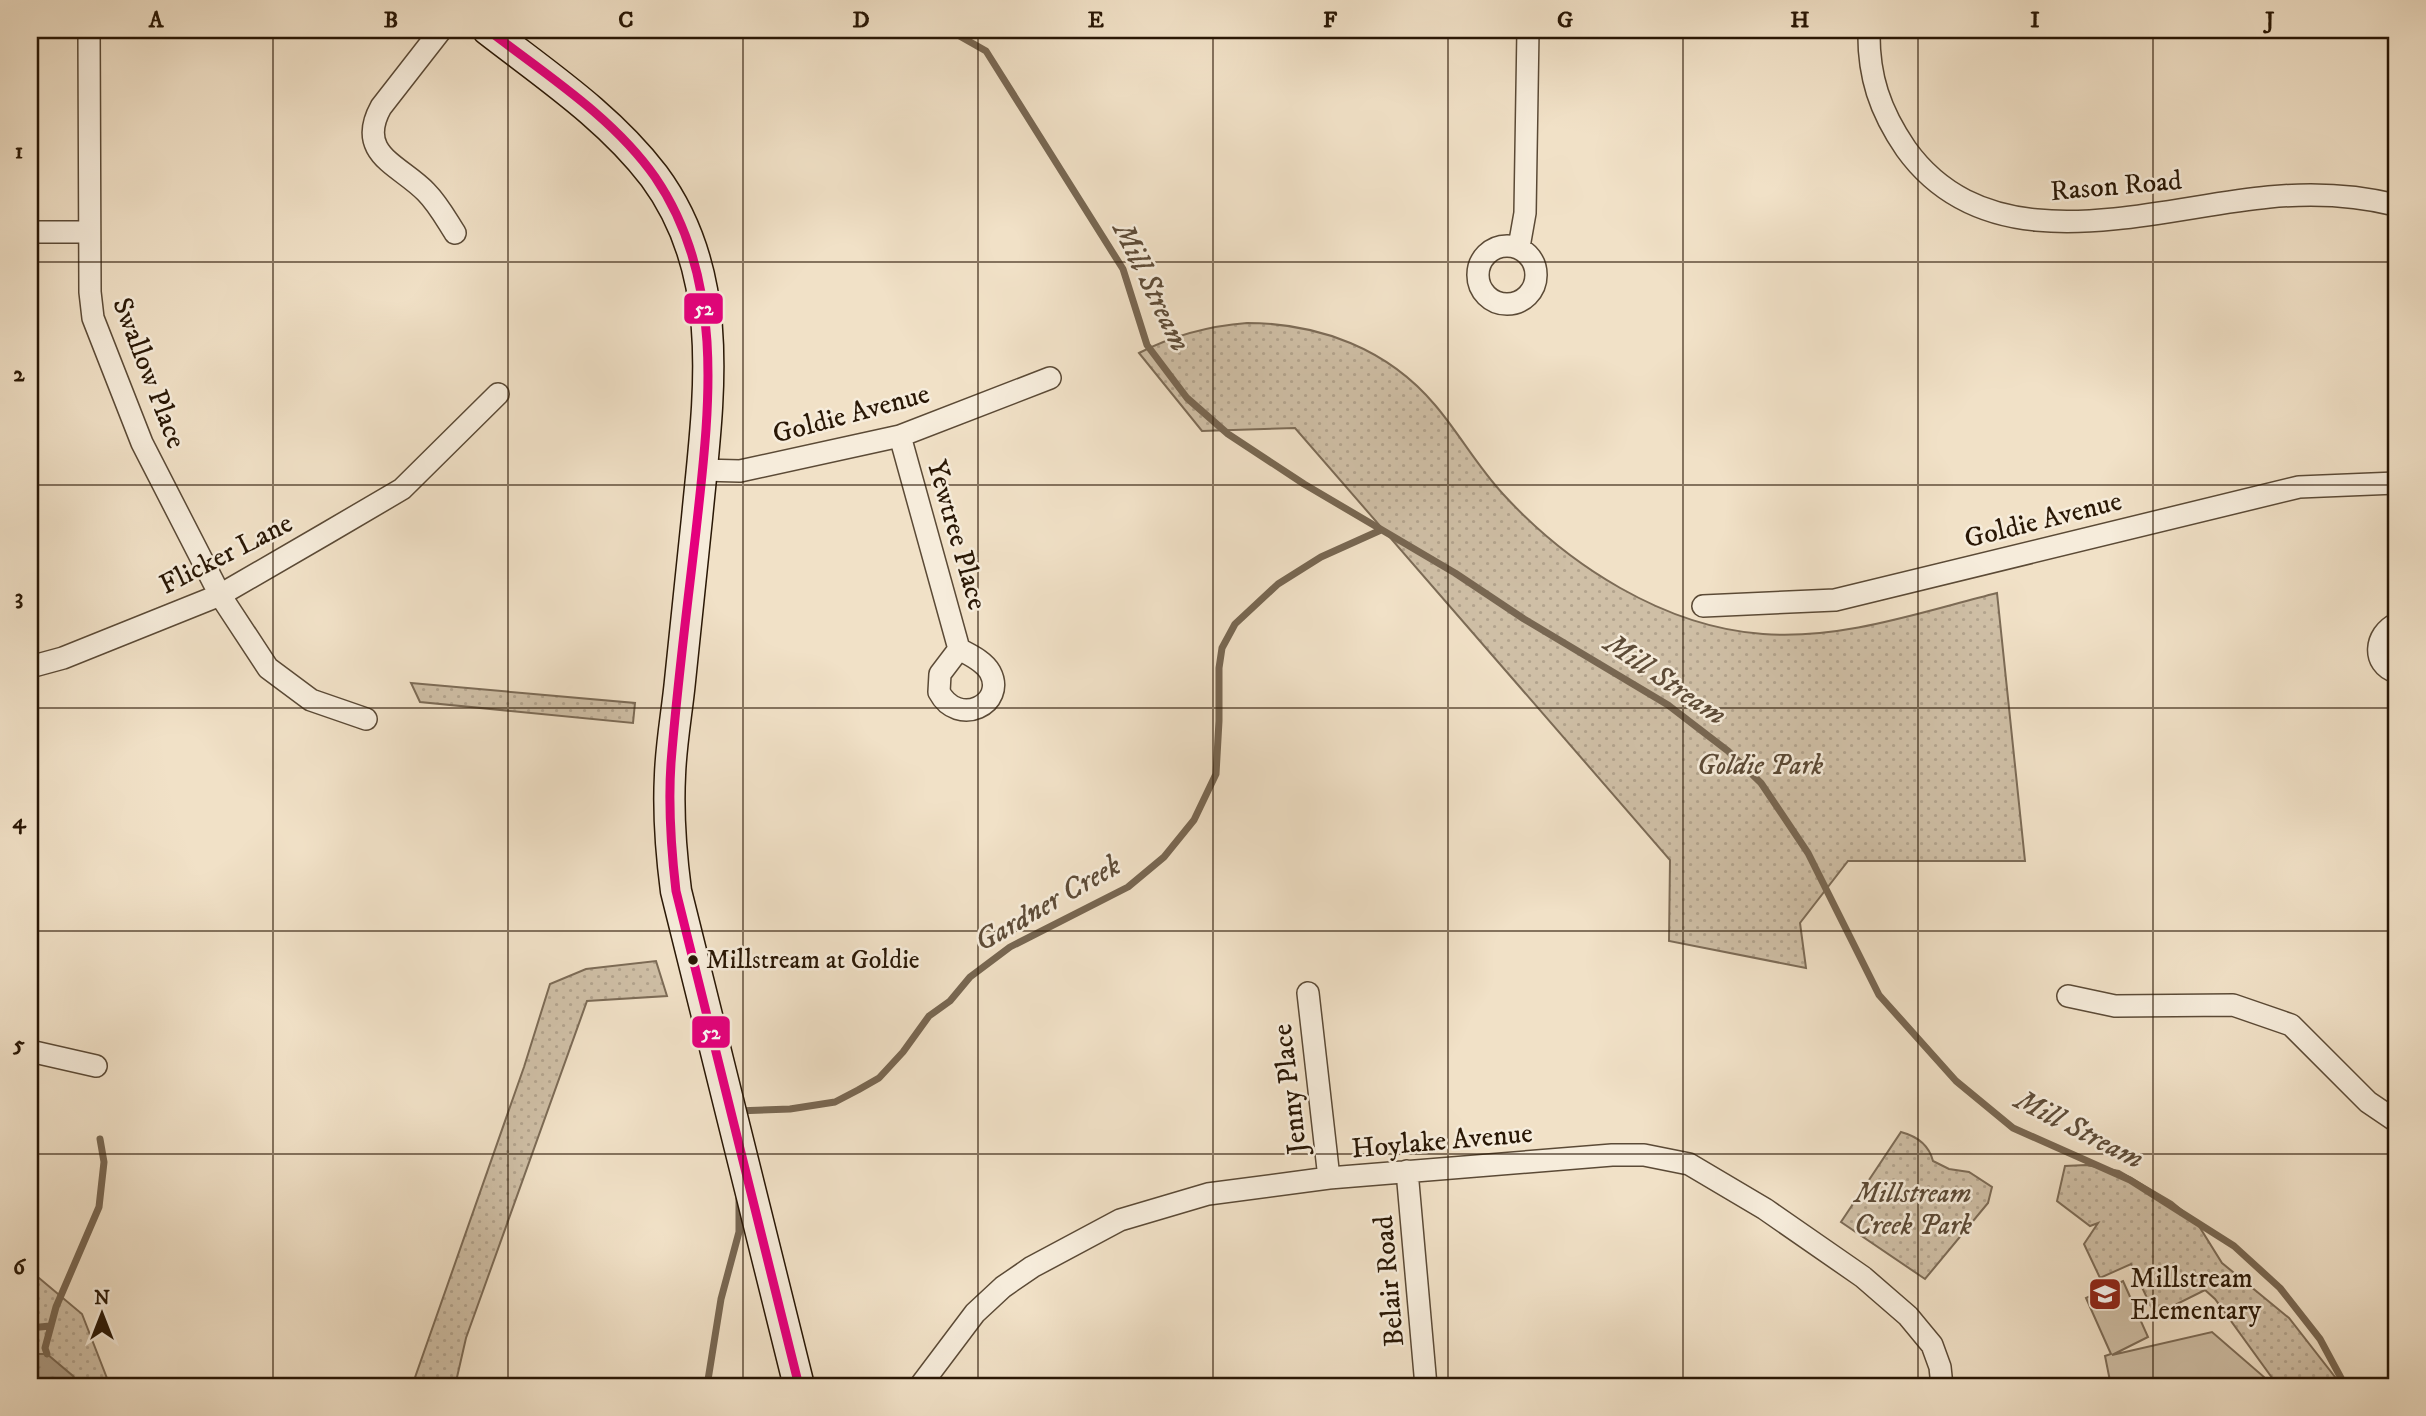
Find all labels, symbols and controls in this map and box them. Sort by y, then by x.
text: A [148,6,165,35]
text: B [384,6,398,35]
text: C [618,6,634,35]
text: D [852,6,870,35]
text: E [1088,6,1104,35]
text: F [1323,6,1338,35]
text: G [1557,6,1573,35]
text: H [1790,6,1810,35]
text: I [2030,6,2040,35]
text: J [2262,6,2275,35]
text: 1 [15,137,23,166]
street label: Rason Road [2049,163,2183,209]
water label: Mill Stream [1103,214,1198,358]
line badge: 52 [683,292,724,325]
street label: Swallow Place [104,293,194,453]
text: 52 [694,298,714,321]
text: 2 [13,360,25,389]
street label: Goldie Avenue [769,376,933,452]
street label: Yewtree Place [919,456,995,614]
street label: Goldie Avenue [1961,484,2125,556]
street label: Flicker Lane [154,506,298,602]
text: 3 [15,583,23,612]
water label: Mill Stream [1595,625,1733,734]
park label: Goldie Park [1697,748,1823,783]
text: 4 [12,807,27,836]
water label: Gardner Creek [968,847,1128,961]
place label: Millstream at Goldie [706,944,920,977]
marker: Millstream at Goldie [686,953,700,967]
line badge: 52 [691,1015,731,1049]
text: 52 [701,1022,721,1045]
street label: Jenny Place [1265,1022,1316,1159]
text: 5 [12,1030,25,1059]
water label: Mill Stream [2007,1081,2149,1178]
street label: Hoylake Avenue [1350,1116,1534,1166]
park label: Millstream Creek Park [1852,1176,1972,1243]
street label: Belair Road [1366,1214,1412,1348]
text: 6 [13,1253,27,1282]
place label: Millstream Elementary [2130,1261,2262,1328]
school or university icon: Millstream Elementary [2086,1275,2124,1313]
north arrow [66,1280,136,1350]
text: N [94,1287,110,1310]

